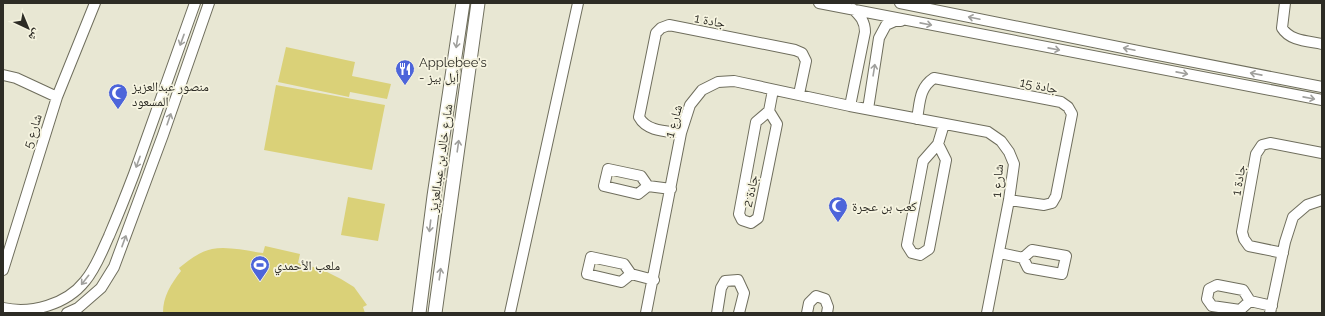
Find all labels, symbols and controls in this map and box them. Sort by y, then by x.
north arrow [8,8,48,48]
street label: جادة 1 [693,10,727,31]
one-way arrow [968,13,981,21]
one-way arrow [919,21,932,29]
text: ش [25,25,43,44]
one-way arrow [178,33,185,46]
one-way arrow [453,35,461,48]
one-way arrow [1047,45,1060,53]
one-way arrow [1122,45,1135,53]
place label: Applebee's - أبل بيز [419,55,487,86]
restaurant icon: Applebee's - أبل بيز [394,58,416,86]
one-way arrow [870,64,878,77]
one-way arrow [1175,69,1188,77]
one-way arrow [1250,70,1263,78]
street label: جادة 15 [1019,74,1059,97]
place label: منصور عبدالعزيز المسعود [131,79,209,110]
mosque icon: منصور عبدالعزيز المسعود [107,82,129,110]
one-way arrow [1302,94,1315,102]
street label: شارع خالد بن عبدالعزيز [425,103,457,214]
street label: شارع 1 [662,103,687,140]
street label: شارع 5 [20,112,47,151]
one-way arrow [165,113,173,125]
one-way arrow [454,139,462,152]
one-way arrow [134,156,141,169]
street label: جادة 1 [1228,163,1249,197]
street label: شارع 1 [989,164,1008,198]
street label: جادة 2 [740,174,761,209]
mosque icon: كعب بن عجرة [827,195,849,223]
place label: كعب بن عجرة [852,199,918,215]
one-way arrow [426,219,434,232]
one-way arrow [120,235,128,247]
sports icon: ملعب الأحمدي [249,254,271,282]
place label: ملعب الأحمدي [274,258,340,276]
one-way arrow [437,268,444,281]
one-way arrow [81,275,89,286]

